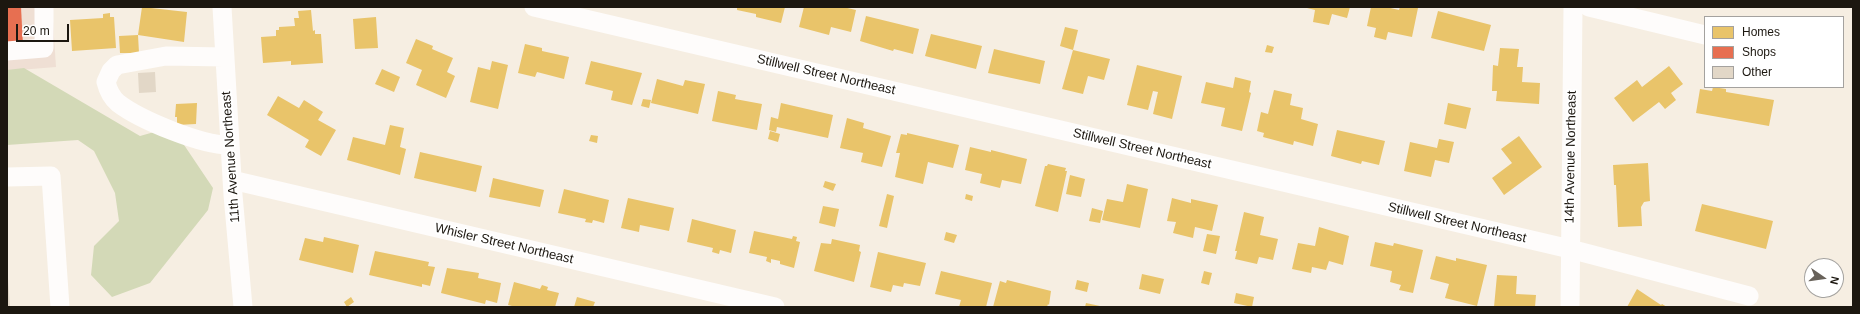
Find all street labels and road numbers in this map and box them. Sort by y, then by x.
street label: Stillwell Street Northeast [755,51,897,99]
street label: 11th Avenue Northeast [219,91,243,223]
street label: 14th Avenue Northeast [1562,91,1580,223]
street label: Stillwell Street Northeast [1071,125,1213,173]
street label: Stillwell Street Northeast [1386,199,1528,247]
street label: Whisler Street Northeast [433,220,575,268]

